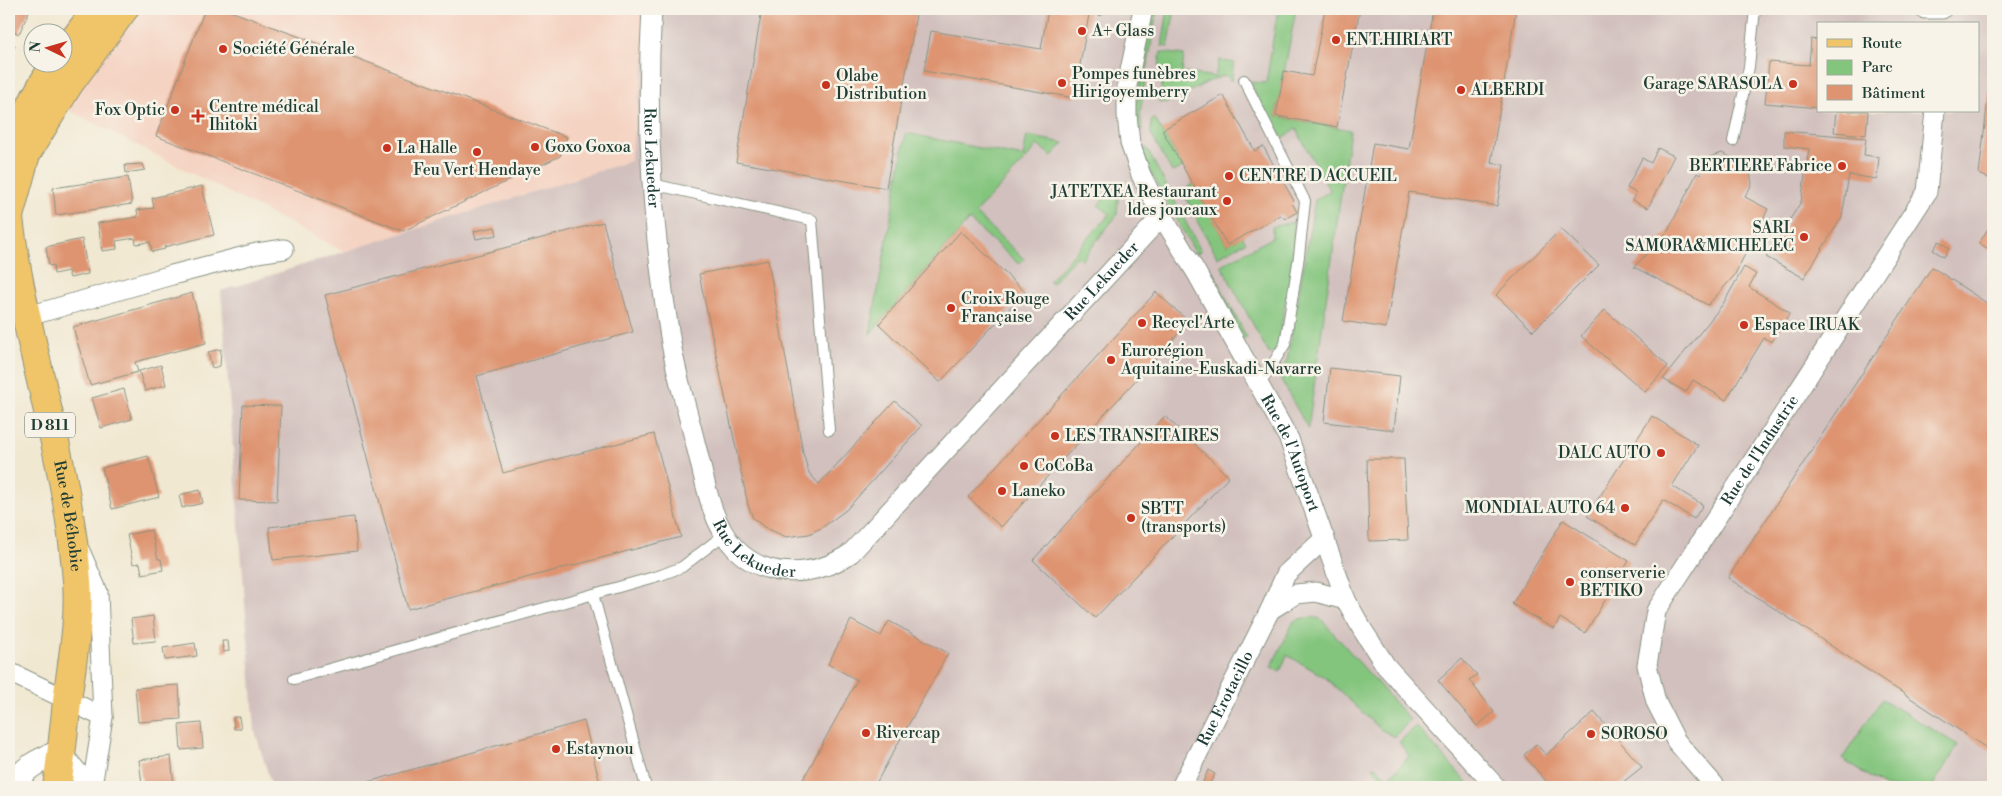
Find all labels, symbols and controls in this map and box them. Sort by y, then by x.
place label: A+ Glass [1091,21,1154,41]
north arrow [22,22,72,72]
legend [1817,22,1980,112]
marker: A+ Glass [1076,25,1088,37]
place label: ENT.HIRIART [1346,30,1452,50]
marker: ENT.HIRIART [1330,34,1342,46]
text: Route [1862,34,1902,53]
place label: Société Générale [233,39,355,59]
text: N [27,41,45,53]
marker: Société Générale [217,43,229,55]
text: Parc [1862,58,1893,77]
place label: Pompes funèbres Hirigoyemberry [1072,64,1196,102]
place label: Olabe Distribution [836,66,927,104]
place label: Garage SARASOLA [1643,74,1784,94]
marker: Pompes funèbres Hirigoyemberry [1056,77,1068,89]
marker: Garage SARASOLA [1787,78,1799,90]
marker: Olabe Distribution [820,79,832,91]
place label: ALBERDI [1470,80,1544,100]
marker: ALBERDI [1455,84,1467,96]
text: Bâtiment [1861,84,1926,103]
place label: Centre médical Ihitoki [209,97,319,135]
place label: Fox Optic [95,100,165,120]
marker: Fox Optic [169,104,181,116]
street label: Rue Lekueder [639,108,664,209]
marker: Centre médical Ihitoki [191,109,205,123]
place label: Goxo Goxoa [545,137,632,157]
place label: La Halle [397,138,457,158]
marker: Goxo Goxoa [529,141,541,153]
marker: La Halle [381,142,393,154]
marker: Feu Vert Hendaye [471,146,483,158]
place label: BERTIERE Fabrice [1688,156,1832,176]
place label: Feu Vert Hendaye [413,160,541,180]
marker: BERTIERE Fabrice [1836,160,1848,172]
place label: CENTRE D ACCUEIL [1239,166,1397,186]
marker: CENTRE D ACCUEIL [1223,170,1235,182]
place label: JATETXEA Restaurant ldes joncaux [1050,182,1218,220]
marker: JATETXEA Restaurant ldes joncaux [1221,195,1233,207]
place label: SARL SAMORA&MICHELEC [1625,218,1794,256]
marker: SARL SAMORA&MICHELEC [1798,231,1810,243]
street label: Rue Lekueder [1060,237,1143,325]
place label: Croix Rouge Française [961,289,1050,327]
marker: Croix Rouge Française [945,302,957,314]
place label: Recycl'Arte [1152,313,1235,333]
place label: Espace IRUAK [1754,315,1861,335]
marker: Recycl'Arte [1136,317,1148,329]
marker: Espace IRUAK [1738,319,1750,331]
place label: Eurorégion Aquitaine-Euskadi-Navarre [1120,341,1322,379]
marker: Eurorégion Aquitaine-Euskadi-Navarre [1105,354,1117,366]
street label: Rue de l'Autoport [1256,391,1324,515]
street label: Rue de l'Industrie [1717,391,1803,509]
road number: D 811 [25,412,75,438]
place label: LES TRANSITAIRES [1065,426,1219,446]
marker: LES TRANSITAIRES [1049,430,1061,442]
place label: DALC AUTO [1558,443,1651,463]
marker: DALC AUTO [1655,447,1667,459]
place label: CoCoBa [1034,456,1094,476]
street label: Rue de Béhobie [49,459,86,573]
marker: CoCoBa [1018,460,1030,472]
place label: Laneko [1012,481,1065,501]
marker: Laneko [996,485,1008,497]
place label: MONDIAL AUTO 64 [1465,498,1615,518]
place label: SBTT (transports) [1141,499,1226,537]
marker: MONDIAL AUTO 64 [1619,502,1631,514]
marker: SBTT (transports) [1125,512,1137,524]
street label: Rue Lekueder [708,516,796,582]
place label: conserverie BETIKO [1579,563,1666,601]
marker: conserverie BETIKO [1564,576,1576,588]
street label: Rue Erotacillo [1193,648,1258,750]
place label: Rivercap [876,723,940,743]
place label: SOROSO [1601,724,1668,744]
marker: Rivercap [860,727,872,739]
marker: SOROSO [1585,728,1597,740]
place label: Estaynou [566,739,634,759]
marker: Estaynou [550,743,562,755]

